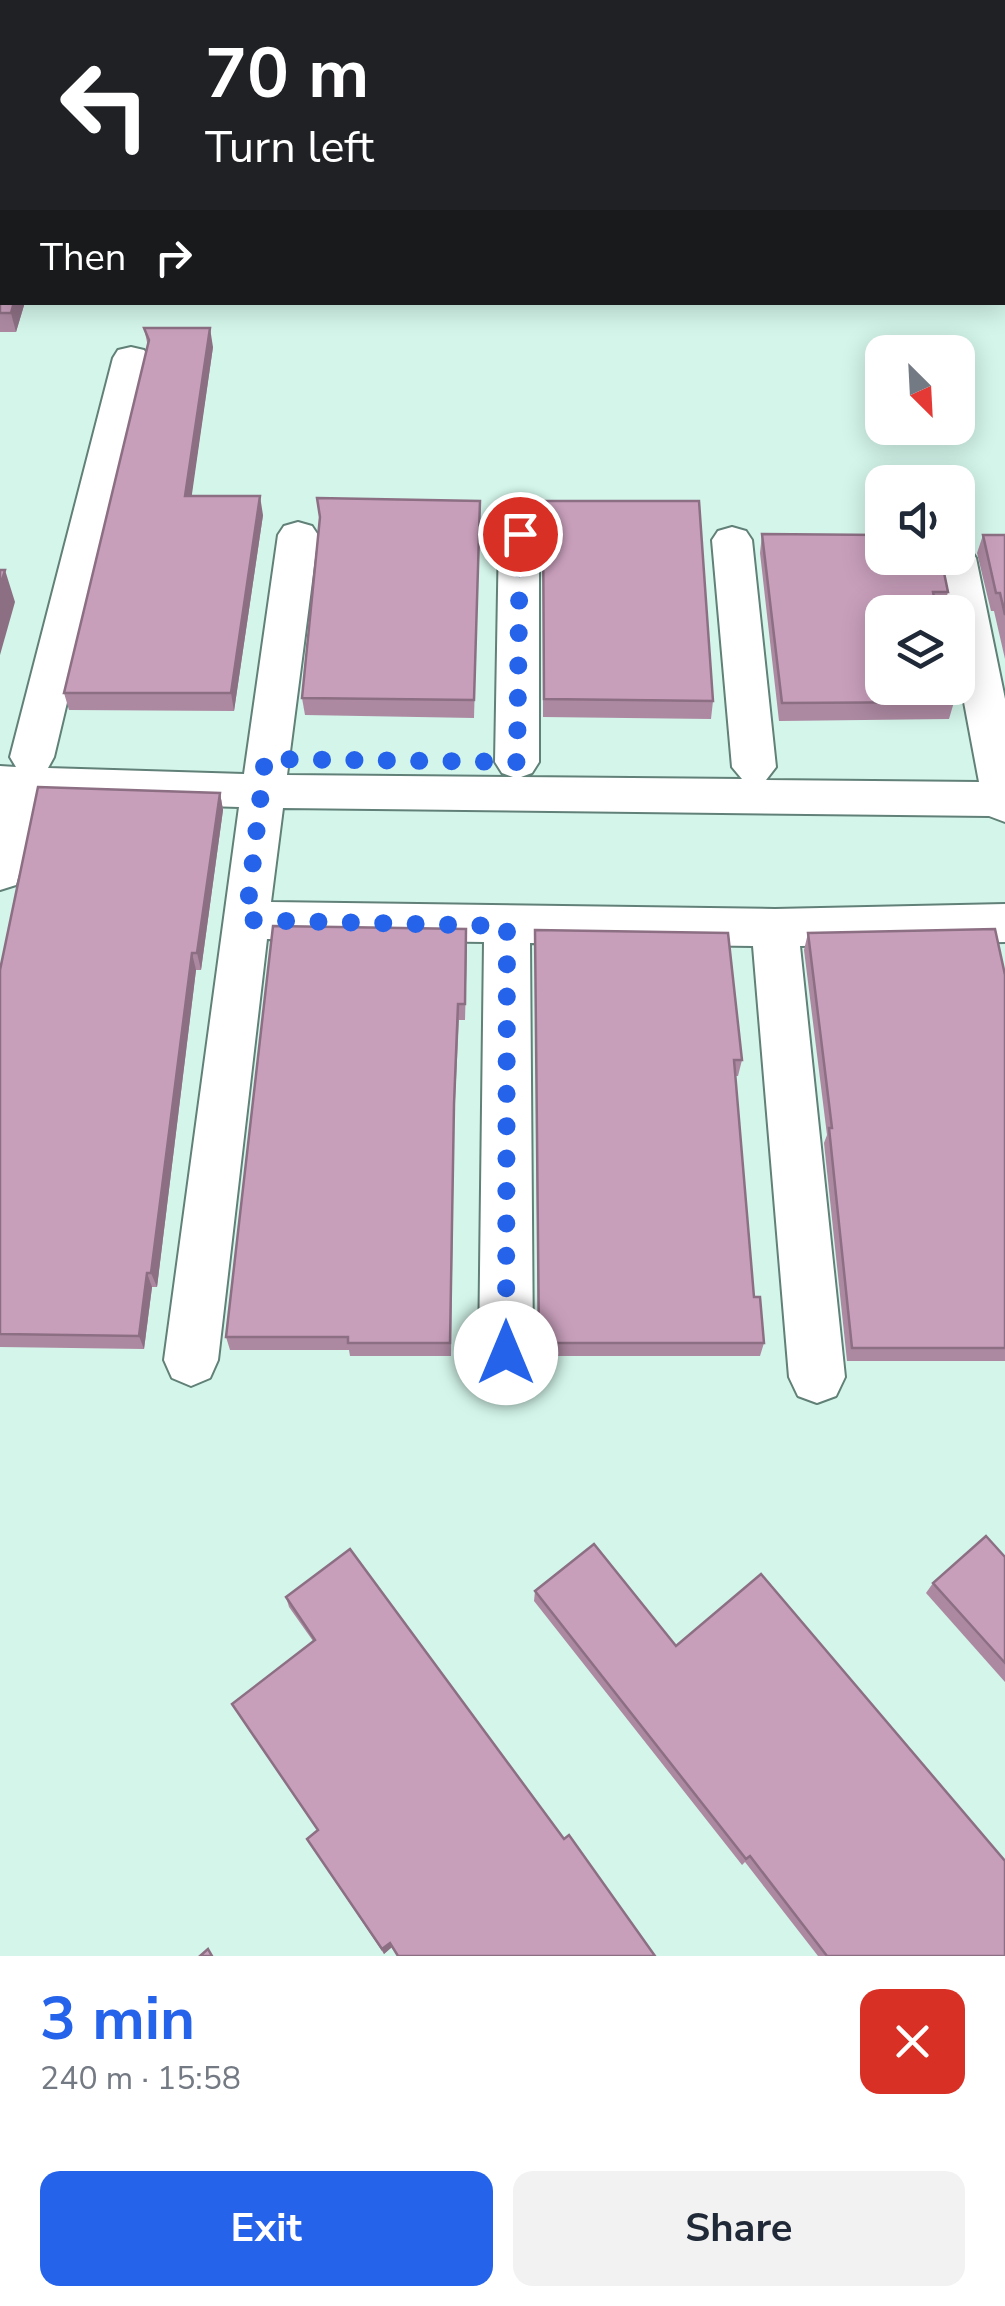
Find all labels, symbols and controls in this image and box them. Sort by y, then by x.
text: 70 m [205,26,369,122]
icon: left [40,40,170,170]
text: Turn left [205,117,374,178]
icon: right [146,230,201,285]
text: Then [40,232,126,283]
north arrow [865,335,975,445]
map controls [865,335,975,705]
button: sound [865,465,975,575]
pin [478,492,563,577]
icon: arrive [493,507,548,562]
button: layers [865,595,975,705]
position arrow [454,1301,558,1405]
text: 3 min [40,1978,195,2060]
button: close [860,1989,965,2094]
text: 240 m · 15:58 [40,2057,241,2100]
button: Exit [40,2171,493,2286]
button: Share [513,2171,965,2286]

